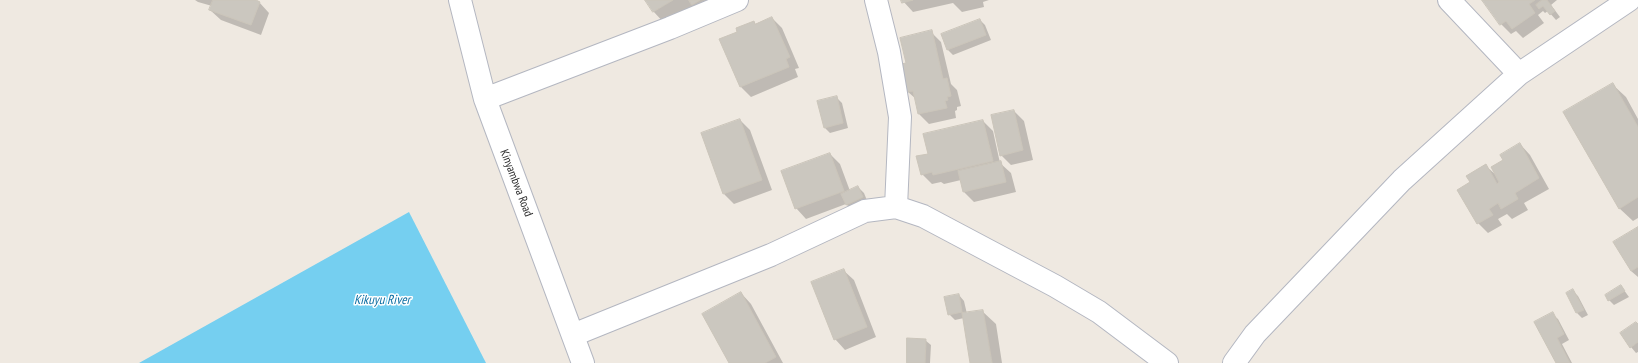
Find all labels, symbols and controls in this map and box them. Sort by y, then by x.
street label: Kinyambwa Road [497,147,535,219]
water label: Kikuyu River [354,292,410,308]

